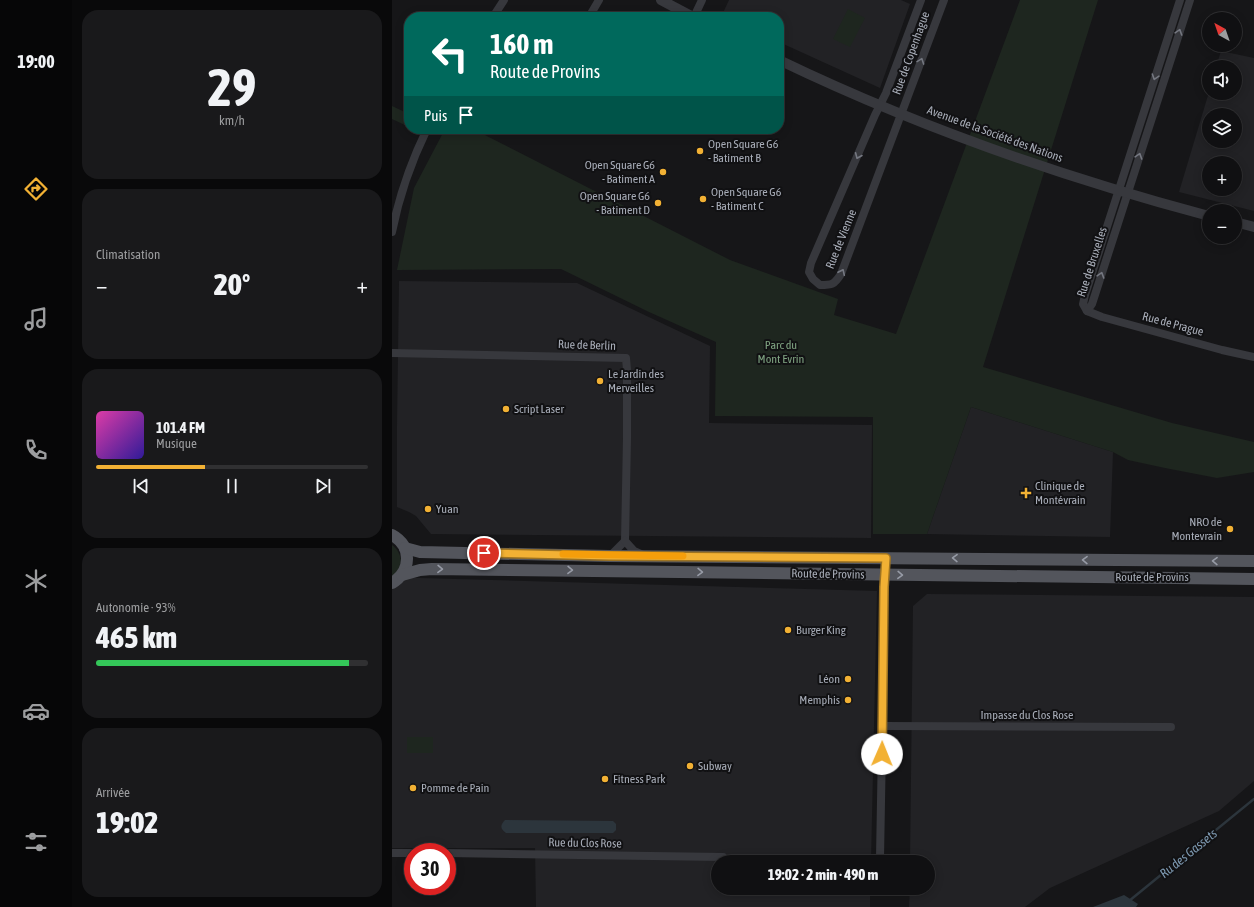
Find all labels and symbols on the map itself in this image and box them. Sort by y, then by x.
street label: Rue de Copenhague [889,10,933,96]
north arrow [1202,12,1242,52]
one-way arrow [1174,29,1183,36]
one-way arrow [916,58,924,65]
one-way arrow [1151,73,1160,80]
street label: Avenue de la Société des Nations [925,103,1065,165]
place label: Open Square G6 - Batiment B [708,137,779,165]
marker: Open Square G6 - Batiment B [695,146,705,156]
one-way arrow [855,151,863,159]
one-way arrow [1135,153,1143,160]
place label: Open Square G6 - Batiment A [585,158,655,186]
marker: Open Square G6 - Batiment A [658,167,668,177]
place label: Open Square G6 - Batiment C [711,185,782,213]
place label: Open Square G6 - Batiment D [580,189,650,217]
marker: Open Square G6 - Batiment C [698,194,708,204]
marker: Open Square G6 - Batiment D [653,198,663,208]
street label: Rue de Vienne [823,207,859,271]
street label: Rue de Bruxelles [1074,225,1110,299]
one-way arrow [837,269,845,276]
one-way arrow [1096,271,1105,278]
street label: Rue de Prague [1141,309,1205,339]
street label: Rue de Berlin [558,337,616,353]
park label: Parc du Mont Evrin [758,338,804,366]
place label: Le Jardin des Merveilles [608,367,664,395]
marker: Le Jardin des Merveilles [595,376,605,386]
place label: Script Laser [514,402,564,416]
marker: Script Laser [501,404,511,414]
place label: Clinique de Montévrain [1035,479,1086,507]
marker: Clinique de Montévrain [1020,487,1032,499]
place label: Yuan [436,502,459,516]
marker: Yuan [423,504,433,514]
place label: NRO de Montevrain [1171,515,1222,543]
marker: NRO de Montevrain [1225,524,1235,534]
pin [467,536,501,570]
one-way arrow [952,554,958,562]
one-way arrow [1082,556,1088,564]
one-way arrow [1212,557,1218,565]
one-way arrow [437,565,443,573]
one-way arrow [567,566,573,575]
street label: Route de Provins [791,566,865,582]
one-way arrow [697,568,703,576]
one-way arrow [897,570,903,579]
street label: Route de Provins [1115,570,1189,584]
place label: Burger King [796,623,847,637]
marker: Burger King [783,625,793,635]
place label: Léon [819,672,840,686]
marker: Léon [843,674,853,684]
place label: Memphis [799,693,840,707]
marker: Memphis [843,695,853,705]
street label: Impasse du Clos Rose [981,708,1073,722]
position arrow [861,733,903,775]
place label: Subway [698,759,732,773]
marker: Subway [685,761,695,771]
place label: Fitness Park [613,772,666,786]
marker: Fitness Park [600,774,610,784]
place label: Pomme de Pain [421,781,489,795]
marker: Pomme de Pain [408,783,418,793]
water label: Ru des Gassets [1157,825,1220,881]
street label: Rue du Clos Rose [548,835,622,851]
speed limit sign: 30 [404,843,456,895]

